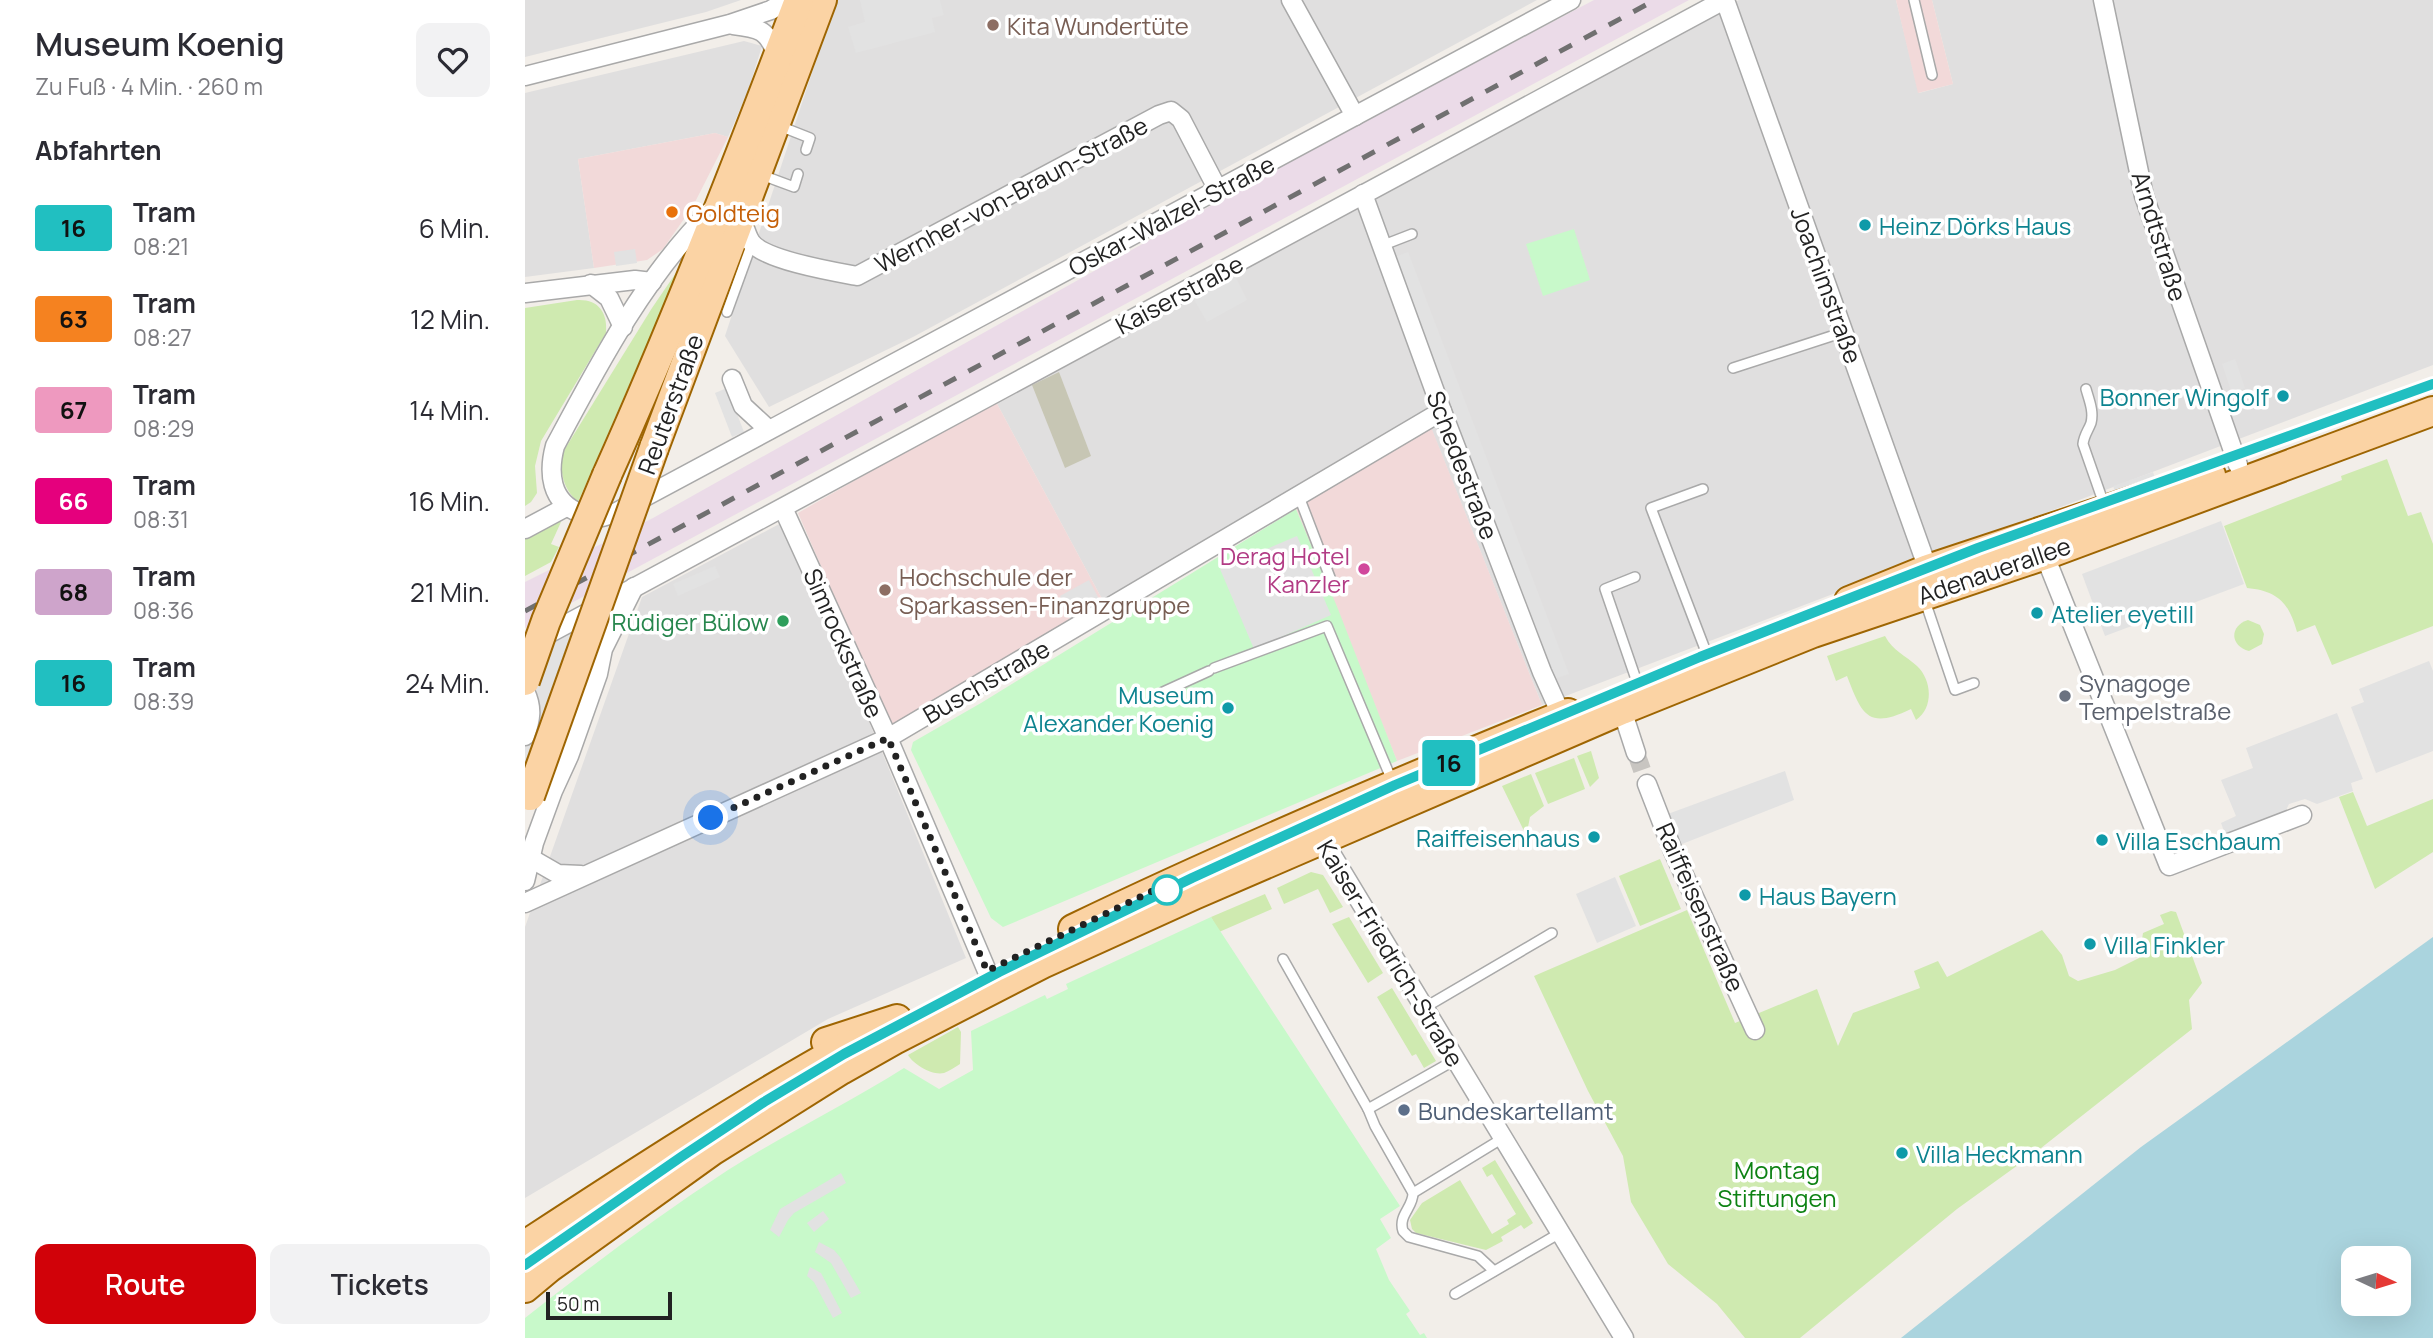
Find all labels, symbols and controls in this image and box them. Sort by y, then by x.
place label: Kita Wundertüte [1007,9,1189,42]
marker: Kita Wundertüte [985,17,1001,33]
text: Museum Koenig [35,21,285,66]
button: heart [416,23,490,97]
text: Zu Fuß · 4 Min. · 260 m [35,70,263,102]
street label: Wernher-von-Braun-Straße [869,108,1153,280]
text: Abfahrten [35,132,162,168]
street label: Oskar-Walzel-Straße [1062,147,1280,283]
street label: Arndtstraße [2125,167,2195,305]
text: Tram [133,194,196,230]
place label: Goldteig [686,196,780,229]
street label: Joachimstraße [1783,202,1871,368]
marker: Goldteig [664,204,680,220]
place label: Heinz Dörks Haus [1879,209,2071,242]
text: 6 Min. [419,210,490,246]
text: 16 [61,211,86,244]
marker: Heinz Dörks Haus [1857,217,1873,233]
text: 08:21 [133,230,189,262]
street label: Kaiserstraße [1109,247,1249,341]
text: Tram [133,285,196,321]
text: 12 Min. [410,301,490,337]
text: 63 [59,302,88,335]
text: 08:27 [133,321,192,353]
street label: Reuterstraße [629,329,711,479]
text: Tram [133,376,196,412]
place label: Bonner Wingolf [2100,380,2269,413]
street label: Schedestraße [1420,386,1506,544]
marker: Bonner Wingolf [2275,388,2291,404]
text: 14 Min. [409,392,490,428]
text: 67 [60,393,87,426]
text: 08:29 [133,412,195,444]
text: Tram [133,467,196,503]
text: 16 Min. [409,483,490,519]
text: 66 [59,484,88,517]
text: 08:31 [133,503,189,535]
street label: Adenauerallee [1913,528,2075,612]
place label: Derag Hotel Kanzler [1220,539,1350,600]
text: Tram [133,558,196,594]
place label: Hochschule der Sparkassen-Finanzgruppe [899,560,1190,621]
marker: Derag Hotel Kanzler [1356,561,1372,577]
street label: Simrockstraße [796,563,892,723]
text: 21 Min. [410,574,490,610]
text: 68 [59,575,88,608]
marker: Hochschule der Sparkassen-Finanzgruppe [877,582,893,598]
text: 08:36 [133,594,194,626]
place label: Atelier eyetill [2051,597,2194,630]
place label: Rüdiger Bülow [611,605,769,638]
marker: Atelier eyetill [2029,605,2045,621]
marker: Rüdiger Bülow [775,613,791,629]
street label: Buschstraße [917,631,1055,731]
text: Tram [133,649,196,685]
text: 24 Min. [405,665,490,701]
text: 16 [61,666,86,699]
place label: Synagoge Tempelstraße [2079,666,2231,727]
place label: Museum Alexander Koenig [1023,678,1214,739]
text: 08:39 [133,685,194,717]
marker: Synagoge Tempelstraße [2057,688,2073,704]
marker: Museum Alexander Koenig [1220,700,1236,716]
line badge: 16 [1417,740,1481,786]
text: 16 [1436,746,1462,779]
your location [693,800,728,835]
street label: Raiffeisenstraße [1649,817,1753,997]
place label: Raiffeisenhaus [1416,821,1580,854]
place label: Villa Eschbaum [2116,824,2281,857]
marker: Raiffeisenhaus [1586,829,1602,845]
marker: Villa Eschbaum [2094,832,2110,848]
street label: Kaiser-Friedrich-Straße [1310,833,1472,1073]
unlabelled marker [1152,875,1182,905]
place label: Haus Bayern [1759,879,1897,912]
marker: Haus Bayern [1737,887,1753,903]
place label: Villa Finkler [2104,928,2225,961]
marker: Villa Finkler [2082,936,2098,952]
place label: Bundeskartellamt [1418,1094,1614,1127]
marker: Bundeskartellamt [1396,1102,1412,1118]
place label: Villa Heckmann [1916,1137,2083,1170]
marker: Villa Heckmann [1894,1145,1910,1161]
park label: Montag Stiftungen [1718,1153,1836,1214]
button: Route [35,1244,256,1324]
button: Tickets [270,1244,490,1324]
north arrow [2341,1246,2411,1316]
map controls [2341,1246,2411,1316]
scale bar [546,1289,672,1321]
text: 50 m [557,1291,599,1317]

